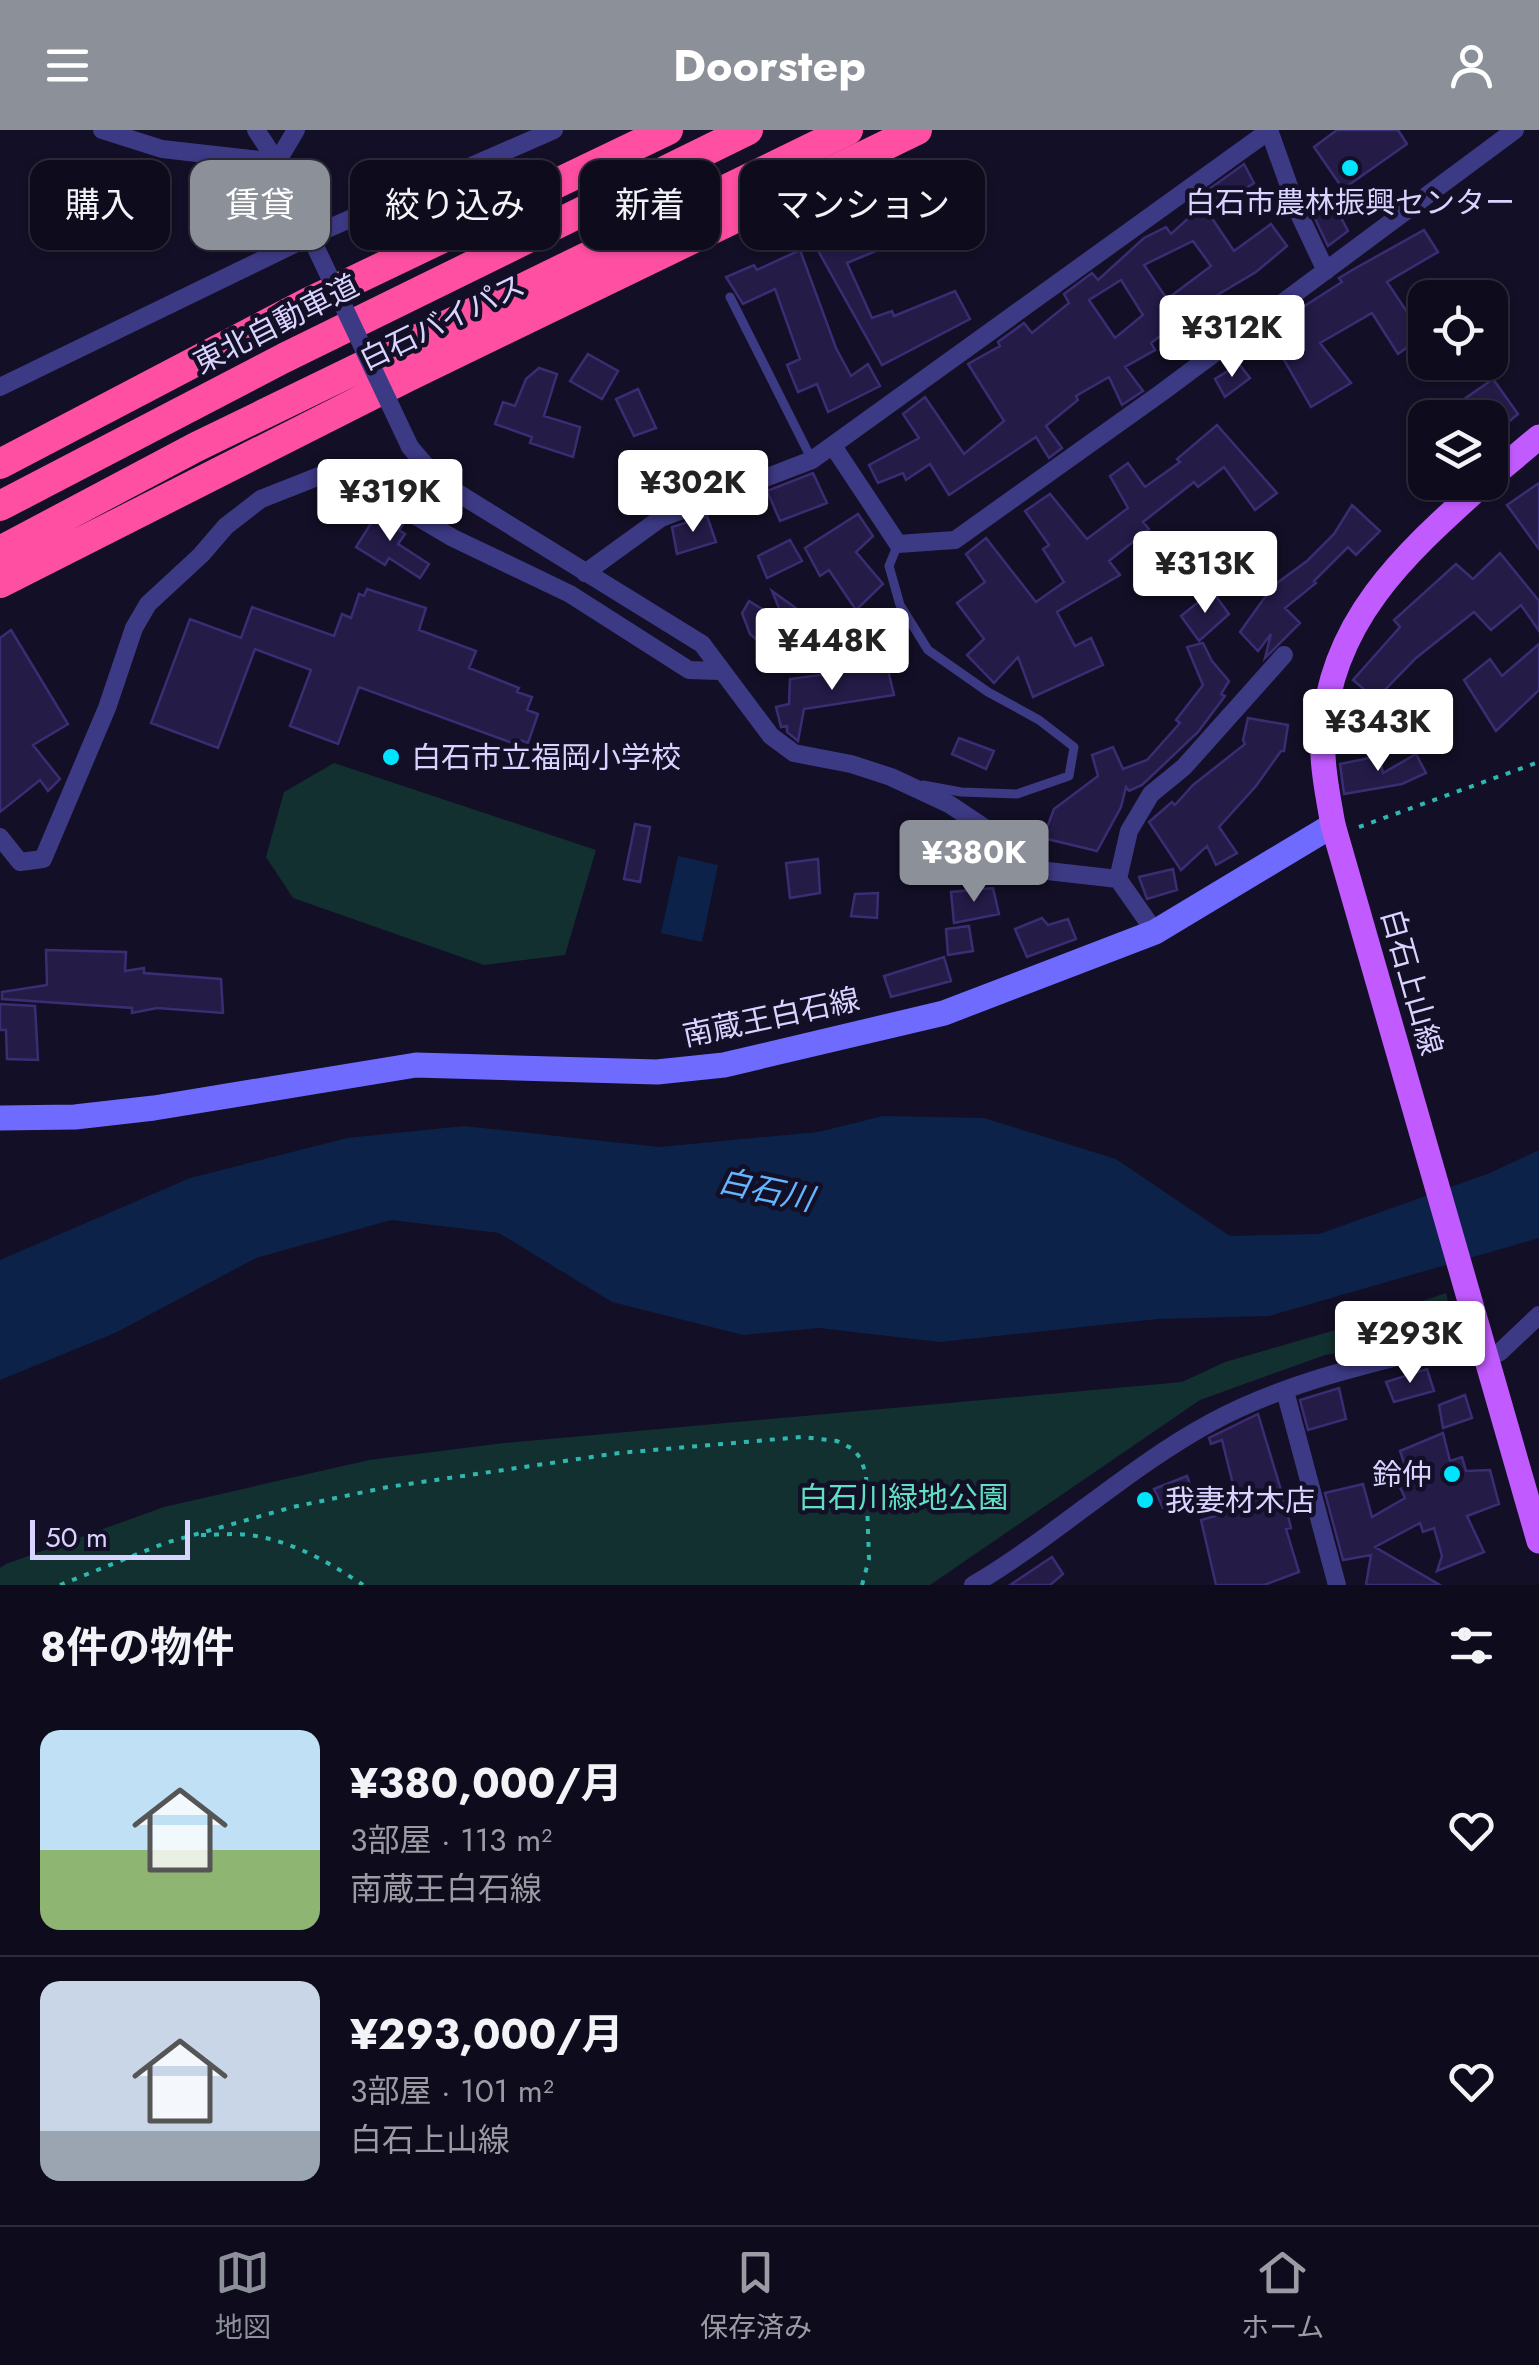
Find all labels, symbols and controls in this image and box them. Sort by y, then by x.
text: Doorstep [673,33,866,98]
icon: menu [40,38,95,93]
icon: person [1444,38,1499,93]
marker: 白石市農林振興センター [1339,157,1361,179]
chip: 購入 [30,160,170,250]
chip: 賃貸 [190,160,330,250]
chip: 絞り込み [350,160,560,250]
chip: 新着 [580,160,720,250]
chip: マンション [740,160,985,250]
place label: 白石市農林振興センター [1185,181,1515,224]
street label: 白石バイパス [352,263,532,381]
street label: 東北自動車道 [186,264,366,384]
map controls [1408,280,1508,500]
button: locate [1408,280,1508,380]
pin: ¥312K [1162,295,1302,380]
text: ¥312K [1182,304,1282,350]
button: layers [1408,400,1508,500]
pin: ¥302K [623,450,763,535]
pin: ¥319K [320,459,460,544]
text: ¥302K [640,459,746,505]
text: ¥319K [339,468,441,514]
pin: ¥313K [1135,531,1275,616]
text: ¥313K [1155,540,1255,586]
pin: ¥448K [762,608,902,693]
text: ¥448K [778,617,886,663]
pin: ¥343K [1308,689,1448,774]
text: ¥343K [1325,698,1431,744]
place label: 白石市立福岡小学校 [411,736,681,779]
marker: 白石市立福岡小学校 [380,746,402,768]
pin: ¥380K [904,820,1044,905]
text: ¥380K [922,829,1026,875]
street label: 白石上山線 [1371,904,1453,1060]
street label: 南蔵王白石線 [678,977,864,1057]
water label: 白石川 [714,1158,821,1223]
pin: ¥293K [1340,1301,1480,1386]
text: ¥293K [1357,1310,1463,1356]
place label: 鈴仲 [1372,1453,1432,1496]
marker: 鈴仲 [1441,1463,1463,1485]
park label: 白石川緑地公園 [798,1476,1008,1519]
place label: 我妻材木店 [1165,1479,1315,1522]
marker: 我妻材木店 [1134,1489,1156,1511]
scale bar [30,1515,190,1560]
text: 50 m [45,1517,108,1558]
text: 8件の物件 [40,1617,234,1678]
icon: filters [1444,1618,1499,1673]
text: ¥380,000/月 [350,1753,623,1814]
icon: home [120,1770,240,1890]
icon: heart [1444,1803,1499,1858]
text: 3部屋 · 113 m² [350,1817,552,1863]
text: 南蔵王白石線 [350,1866,542,1912]
text: ¥293,000/月 [350,2004,624,2065]
icon: home [120,2021,240,2141]
icon: heart [1444,2054,1499,2109]
text: 3部屋 · 101 m² [350,2068,554,2114]
text: 白石上山線 [350,2117,510,2163]
tab: 地図 [215,2245,271,2348]
tab: 保存済み [700,2245,812,2348]
tab: ホーム [1241,2245,1324,2348]

